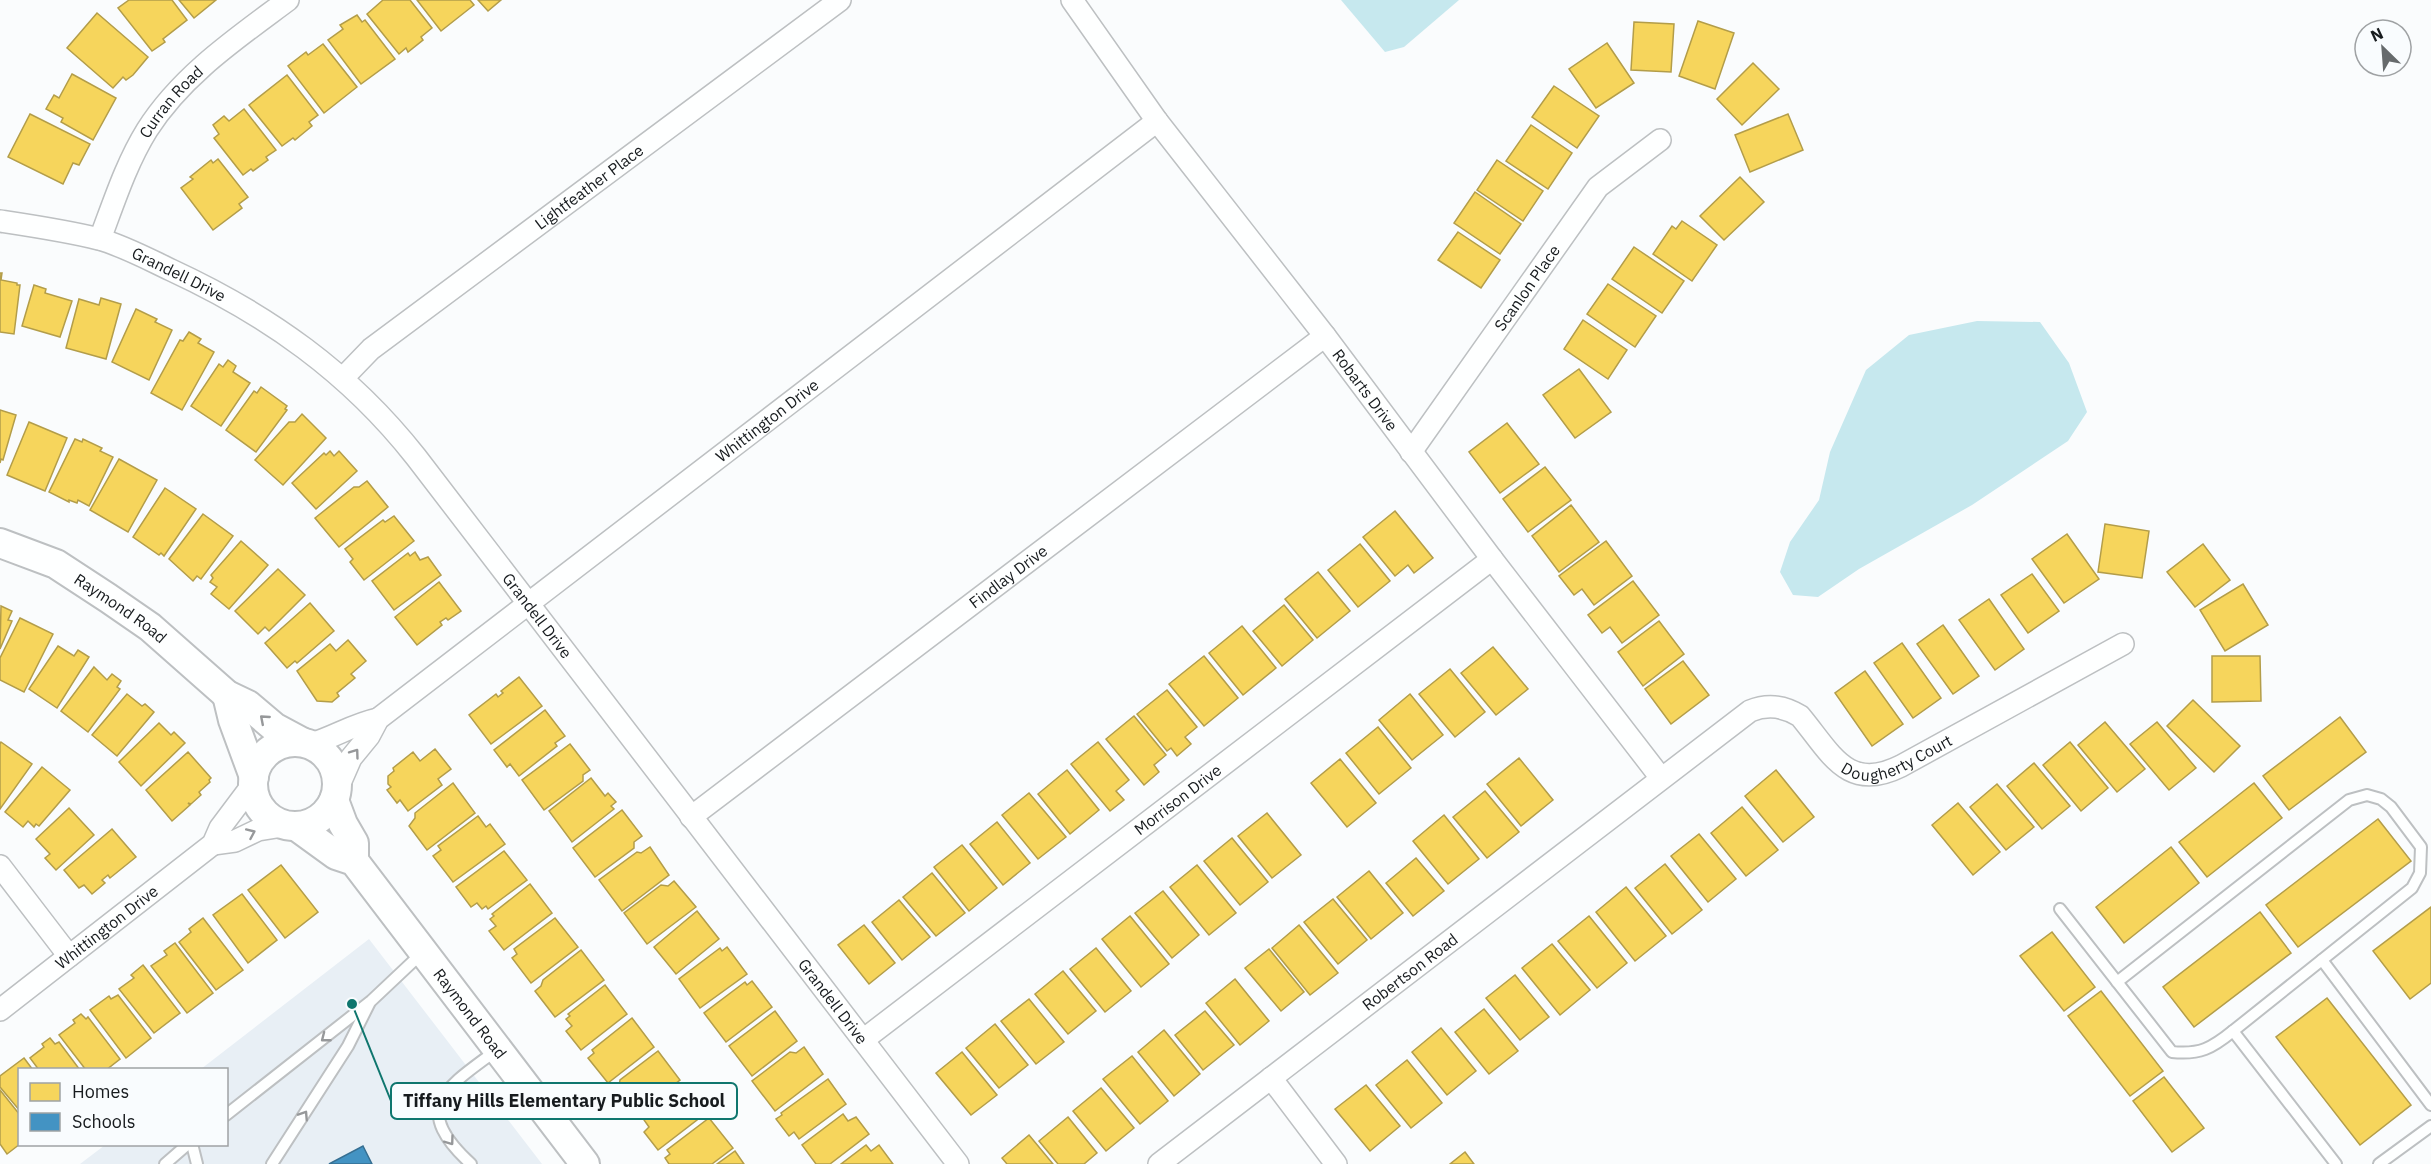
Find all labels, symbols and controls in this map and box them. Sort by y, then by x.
north arrow [2353,18,2413,78]
text: N [2367,23,2386,46]
street label: Curran Road [135,61,207,141]
street label: Lightfeather Place [531,140,647,234]
street label: Scanlon Place [1490,241,1564,335]
street label: Grandell Drive [129,243,230,306]
street label: Robarts Drive [1328,345,1403,435]
street label: Whittington Drive [711,374,823,466]
street label: Findlay Drive [965,540,1051,613]
street label: Raymond Road [71,569,171,647]
street label: Grandell Drive [498,569,577,662]
one-way arrow [260,715,271,726]
street label: Dougherty Court [1838,730,1955,785]
one-way arrow [348,749,359,760]
street label: Morrison Drive [1130,760,1225,839]
one-way arrow [244,829,255,841]
street label: Whittington Drive [51,881,162,973]
street label: Robertson Road [1358,929,1462,1015]
street label: Grandell Drive [794,955,872,1048]
street label: Raymond Road [429,964,511,1063]
one-way arrow [320,1030,331,1041]
legend [18,1068,228,1146]
text: Homes [72,1080,129,1103]
callout: Tiffany Hills Elementary Public School [391,1083,737,1119]
text: Tiffany Hills Elementary Public School [403,1089,726,1112]
text: Schools [72,1110,136,1133]
one-way arrow [296,1111,308,1121]
one-way arrow [443,1135,454,1146]

